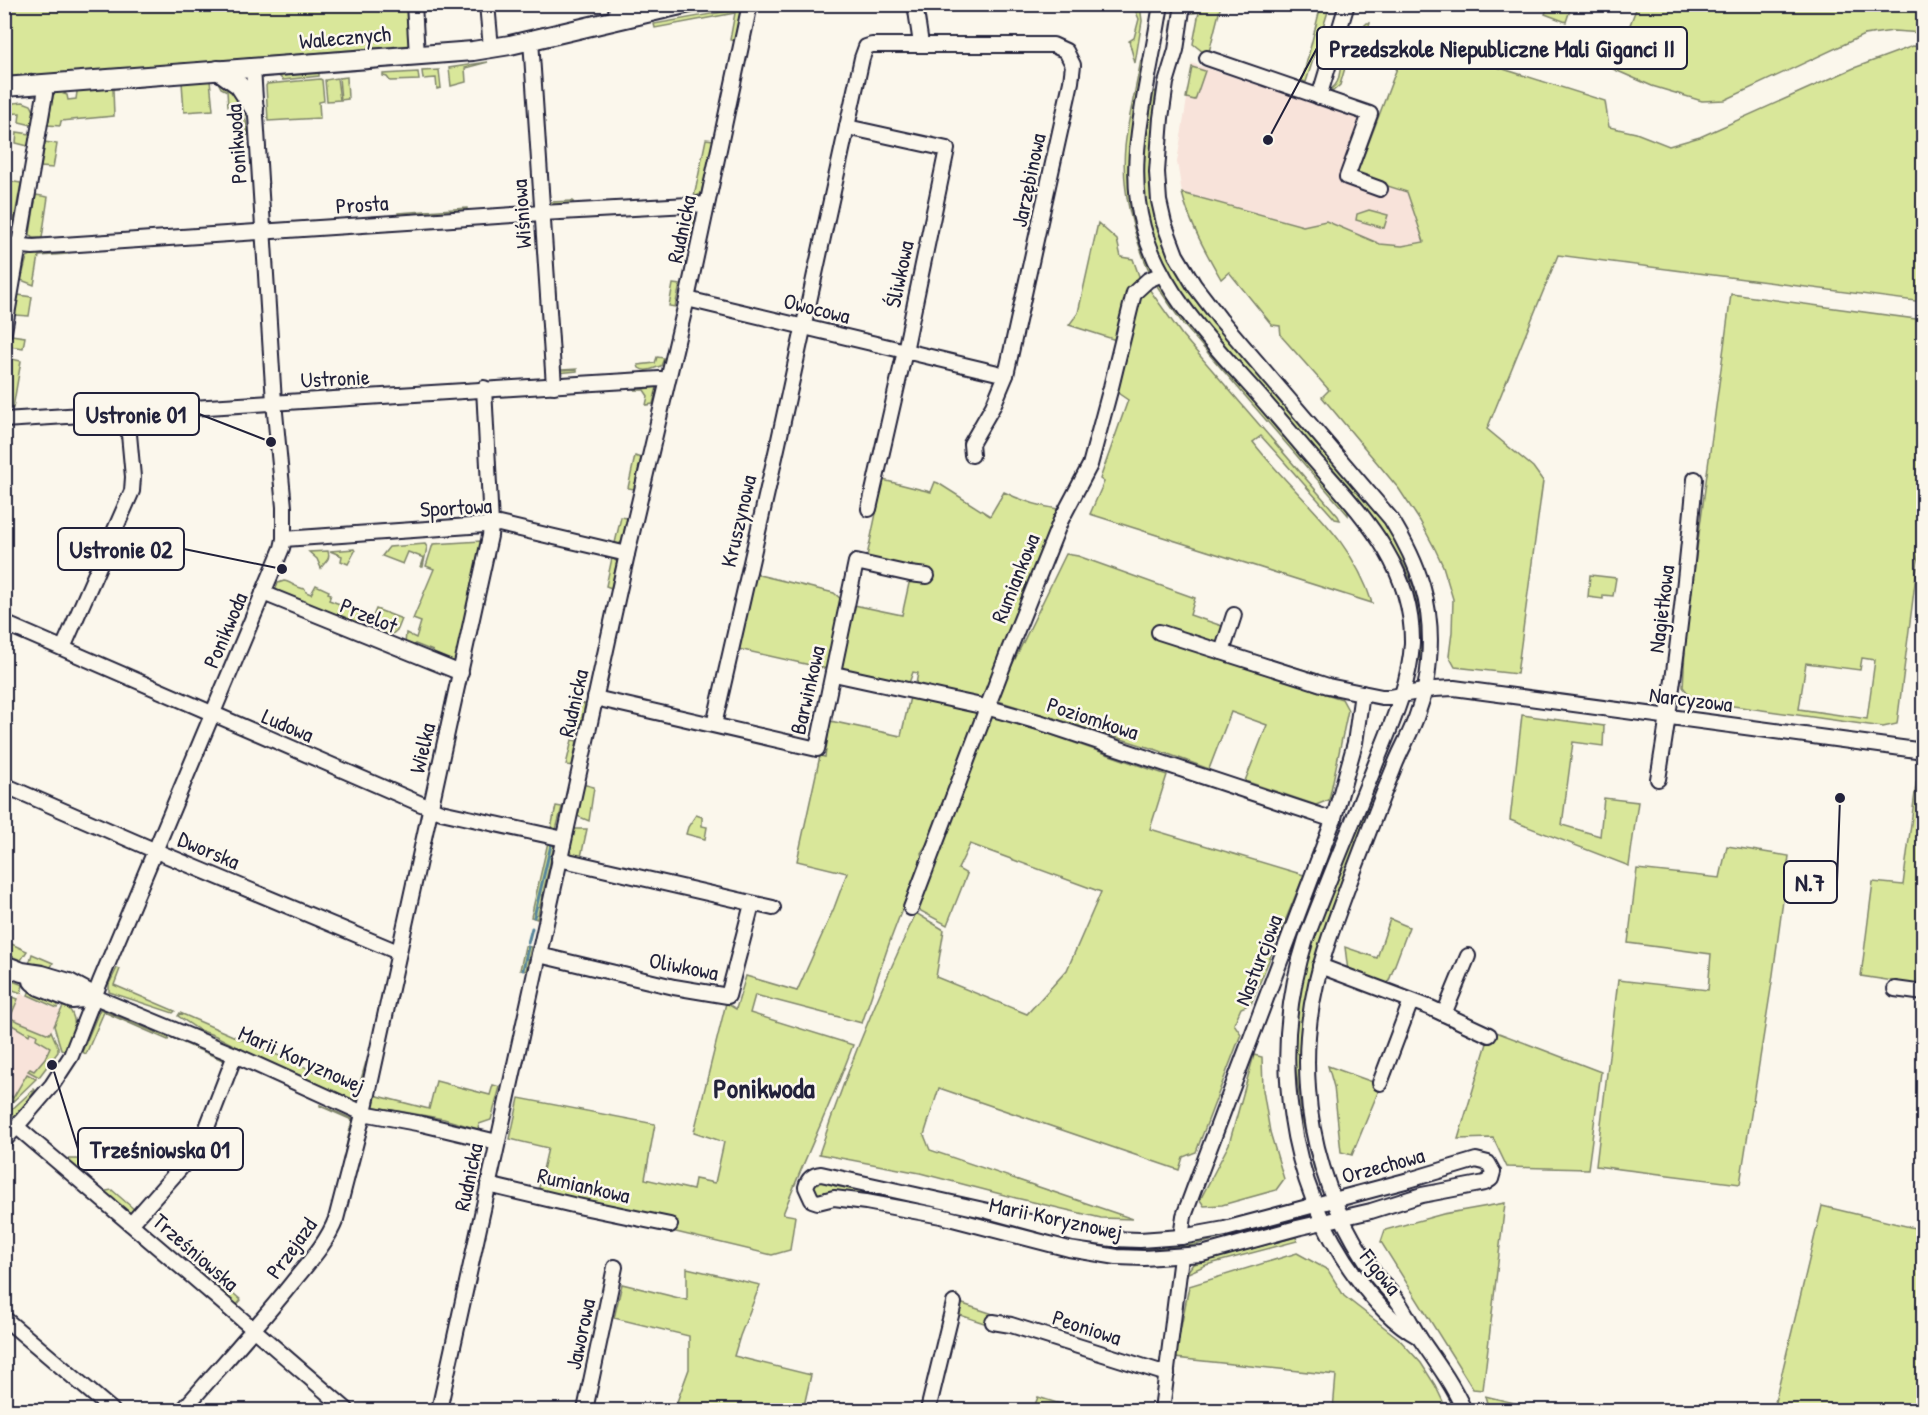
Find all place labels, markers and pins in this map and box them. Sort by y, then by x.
callout: Przedszkole Niepubliczne Mali Giganci II [1317,27,1687,69]
callout: Ustronie 01 [74,393,199,435]
callout: Ustronie 02 [58,528,184,570]
callout: N.7 [1784,861,1837,903]
callout: Trześniowska 01 [78,1128,243,1170]

